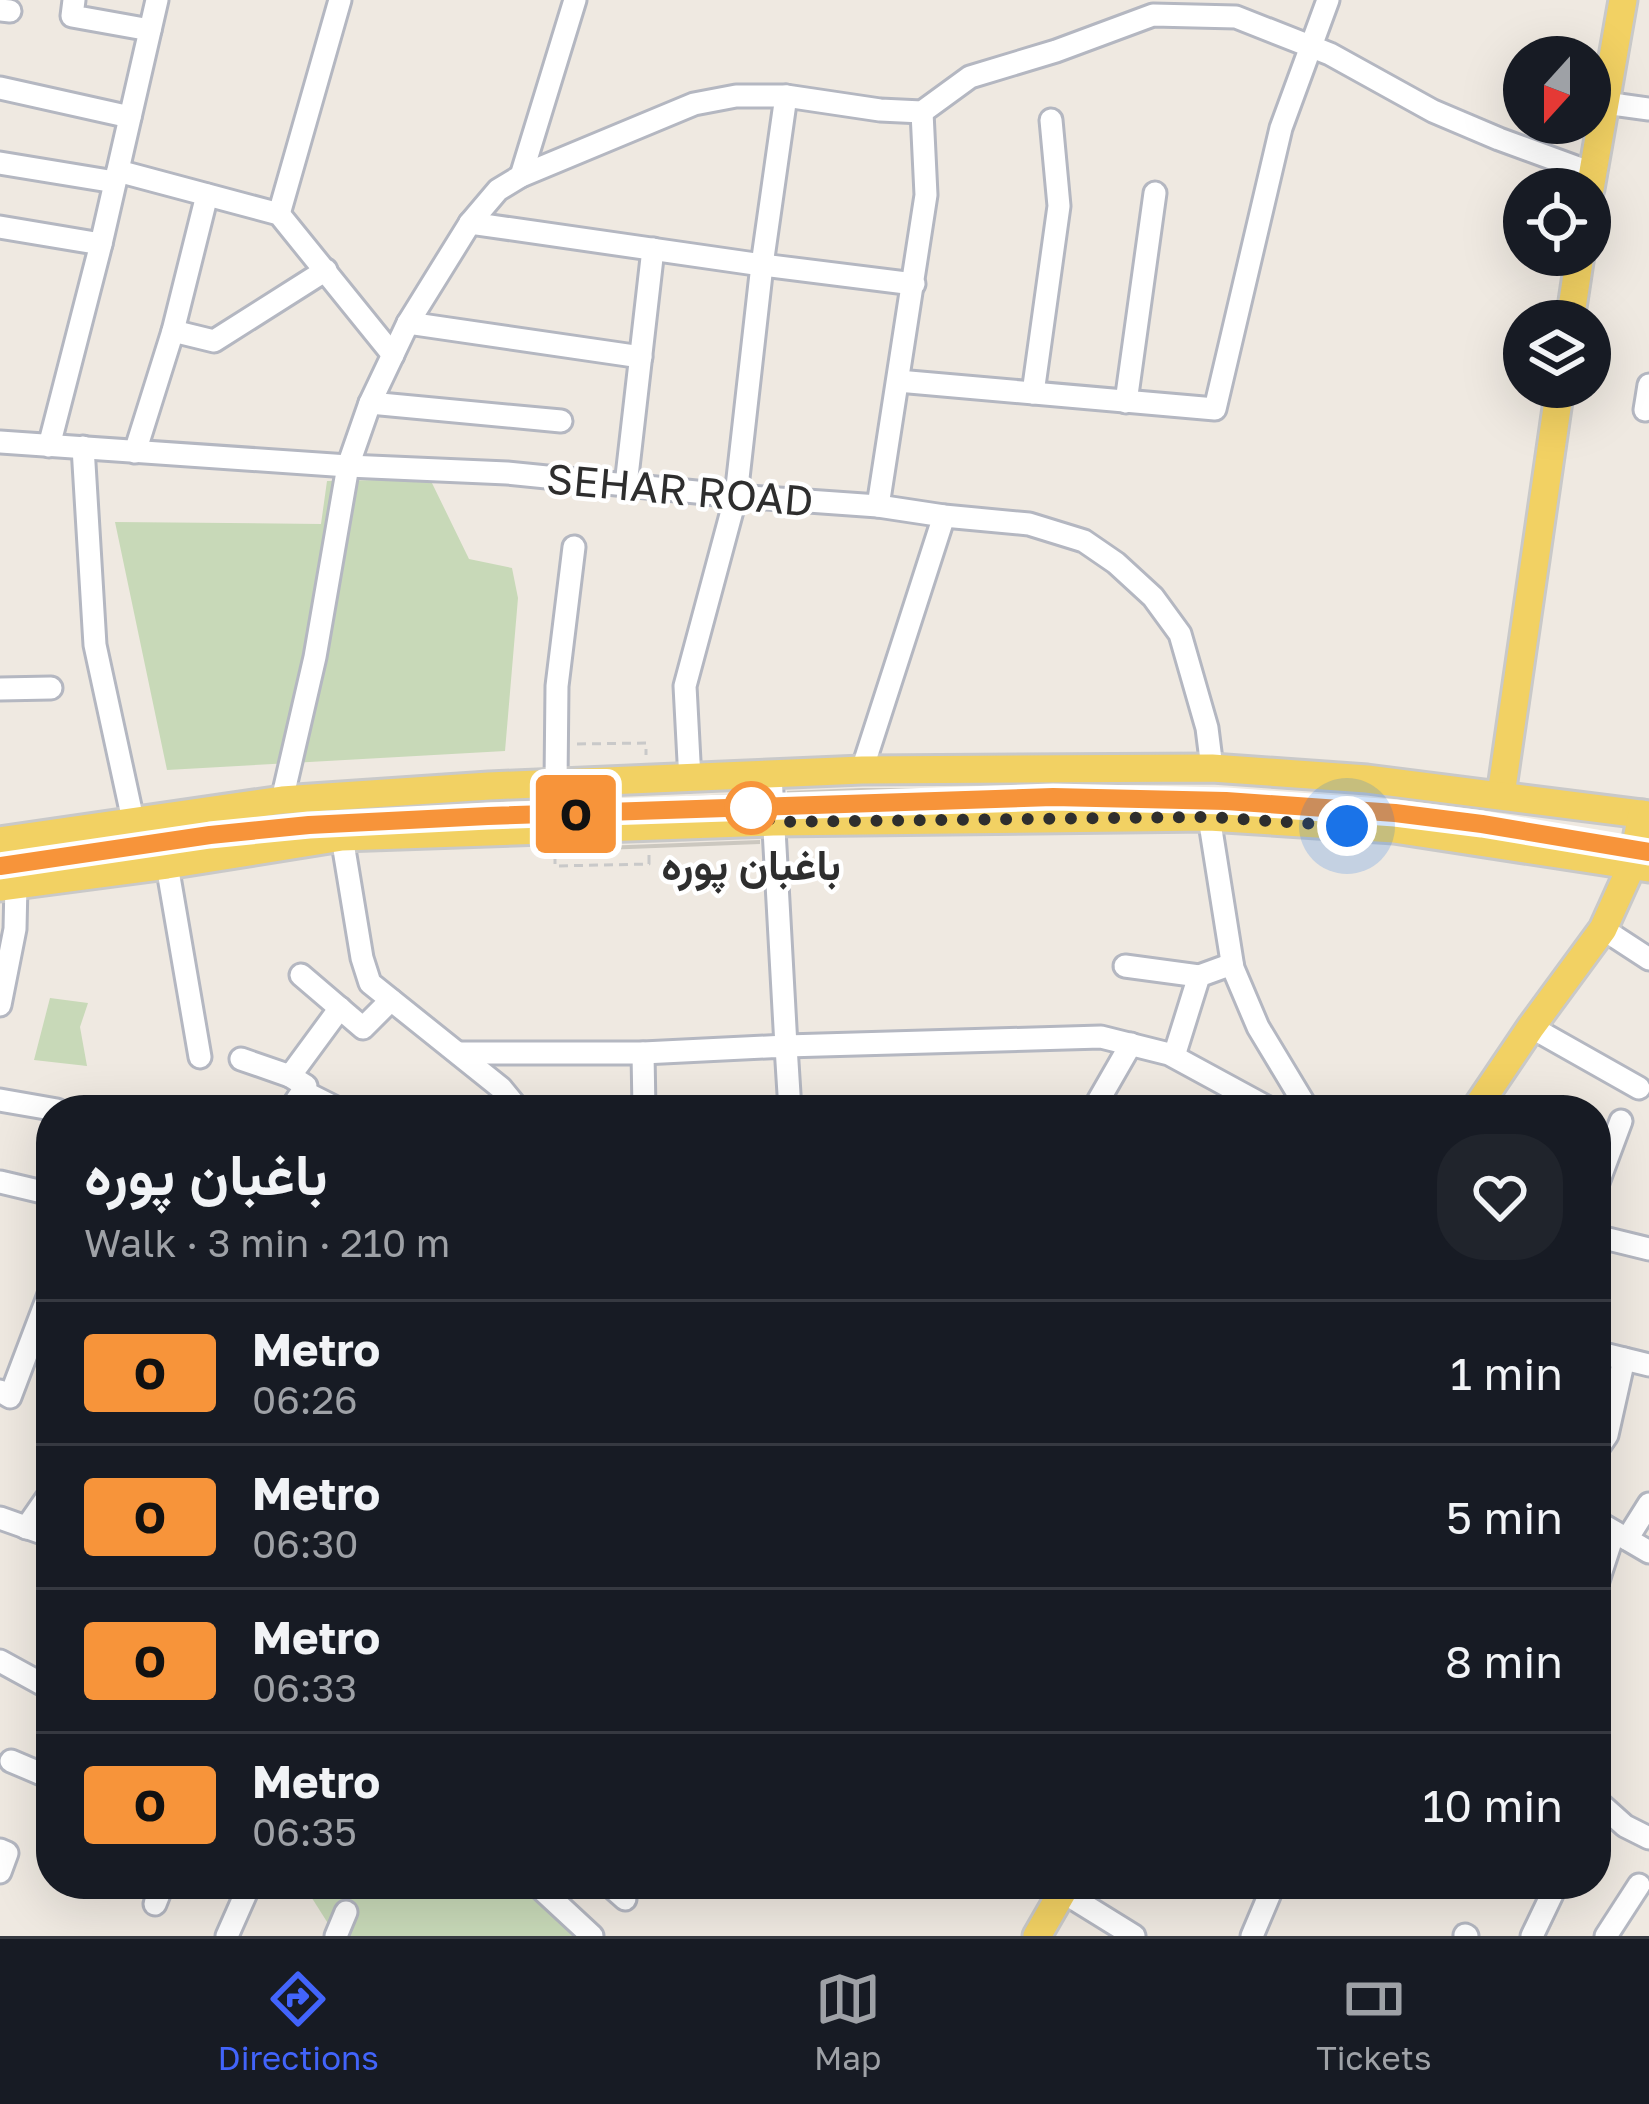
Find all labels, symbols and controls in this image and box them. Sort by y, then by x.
north arrow [1503,36,1611,144]
map controls [1503,36,1611,408]
button: locate [1503,168,1611,276]
button: layers [1503,300,1611,408]
street label: SEHAR ROAD [544,452,816,526]
line badge: O [537,775,615,853]
marker: باغبان پورہ [726,783,776,833]
text: O [560,789,592,839]
your location [1317,796,1377,856]
place label: باغبان پورہ [661,839,841,894]
button: heart [1437,1134,1563,1260]
text: باغبان پورہ [84,1139,328,1208]
text: Walk · 3 min · 210 m [84,1219,450,1266]
text: Metro [252,1322,380,1376]
text: 1 min [1450,1346,1563,1400]
text: O [134,1348,166,1398]
text: 06:26 [252,1376,358,1423]
text: Metro [252,1466,380,1520]
text: 5 min [1446,1490,1563,1544]
text: O [134,1492,166,1542]
text: 06:30 [252,1520,358,1567]
text: Metro [252,1610,380,1664]
text: 8 min [1445,1634,1563,1688]
text: O [134,1636,166,1686]
text: 06:33 [252,1664,357,1711]
text: Metro [252,1754,380,1808]
text: 10 min [1422,1778,1563,1832]
text: O [134,1780,166,1830]
text: 06:35 [252,1808,357,1855]
tab: Directions [218,1966,379,2077]
tab: Map [814,1966,881,2077]
tab: Tickets [1316,1966,1431,2077]

